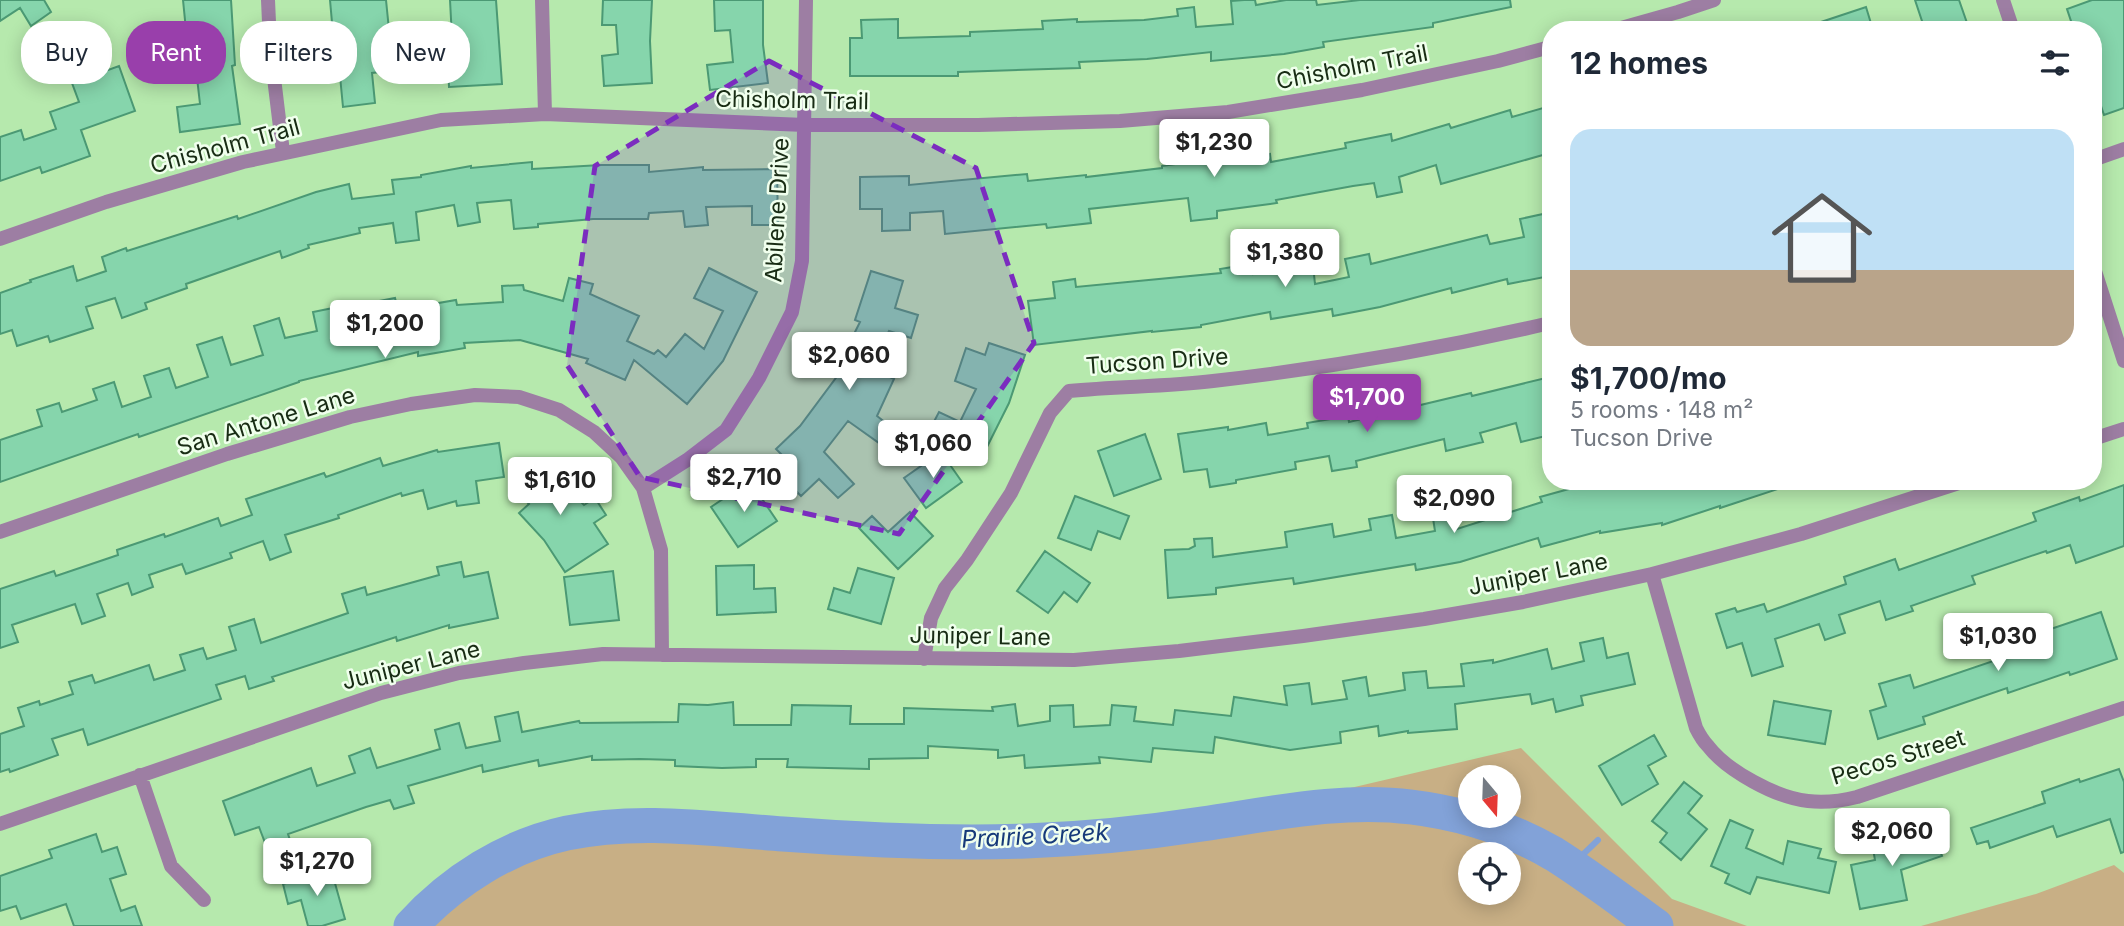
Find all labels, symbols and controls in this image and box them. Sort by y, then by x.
chip: Buy [21,21,112,84]
chip: Rent [126,21,226,84]
chip: Filters [240,21,357,84]
chip: New [371,21,470,84]
street label: Chisholm Trail [1274,39,1430,95]
icon: filters [2036,44,2074,82]
text: 12 homes [1570,45,1708,81]
street label: Chisholm Trail [715,85,869,115]
street label: Chisholm Trail [147,113,303,179]
pin: $1,230 [1157,120,1271,179]
text: $1,230 [1175,128,1253,156]
street label: Abilene Drive [759,137,795,283]
icon: home [1759,175,1885,301]
pin: $1,380 [1228,230,1342,289]
text: $1,380 [1246,238,1324,266]
pin: $1,200 [328,300,442,360]
text: $1,200 [346,309,424,337]
pin: $2,060 [792,332,906,392]
text: $2,060 [808,341,890,369]
street label: Tucson Drive [1085,342,1229,380]
text: $1,700/mo [1570,360,1727,396]
pin: $1,700 [1310,374,1424,434]
street label: San Antone Lane [174,381,358,461]
text: $1,700 [1329,383,1405,411]
text: 5 rooms · 148 m² [1570,396,1753,424]
pin: $1,060 [876,420,990,480]
text: Tucson Drive [1570,424,1713,452]
text: $1,060 [894,429,972,457]
pin: $2,710 [687,454,801,514]
pin: $1,610 [503,458,617,517]
text: $2,710 [706,463,782,491]
text: $1,610 [524,466,596,494]
pin: $2,090 [1397,476,1511,535]
text: $2,090 [1413,484,1495,512]
street label: Juniper Lane [1466,547,1610,601]
pin: $1,030 [1941,614,2055,673]
street label: Juniper Lane [909,621,1051,651]
text: $1,030 [1959,622,2037,650]
street label: Juniper Lane [339,634,483,696]
street label: Pecos Street [1828,723,1969,791]
north arrow [1458,765,1521,828]
map controls [1458,765,1521,905]
pin: $2,060 [1835,808,1949,868]
water label: Prairie Creek [961,817,1110,854]
text: $2,060 [1851,817,1933,845]
pin: $1,270 [260,838,374,898]
button: locate [1458,842,1521,905]
text: $1,270 [279,847,355,875]

